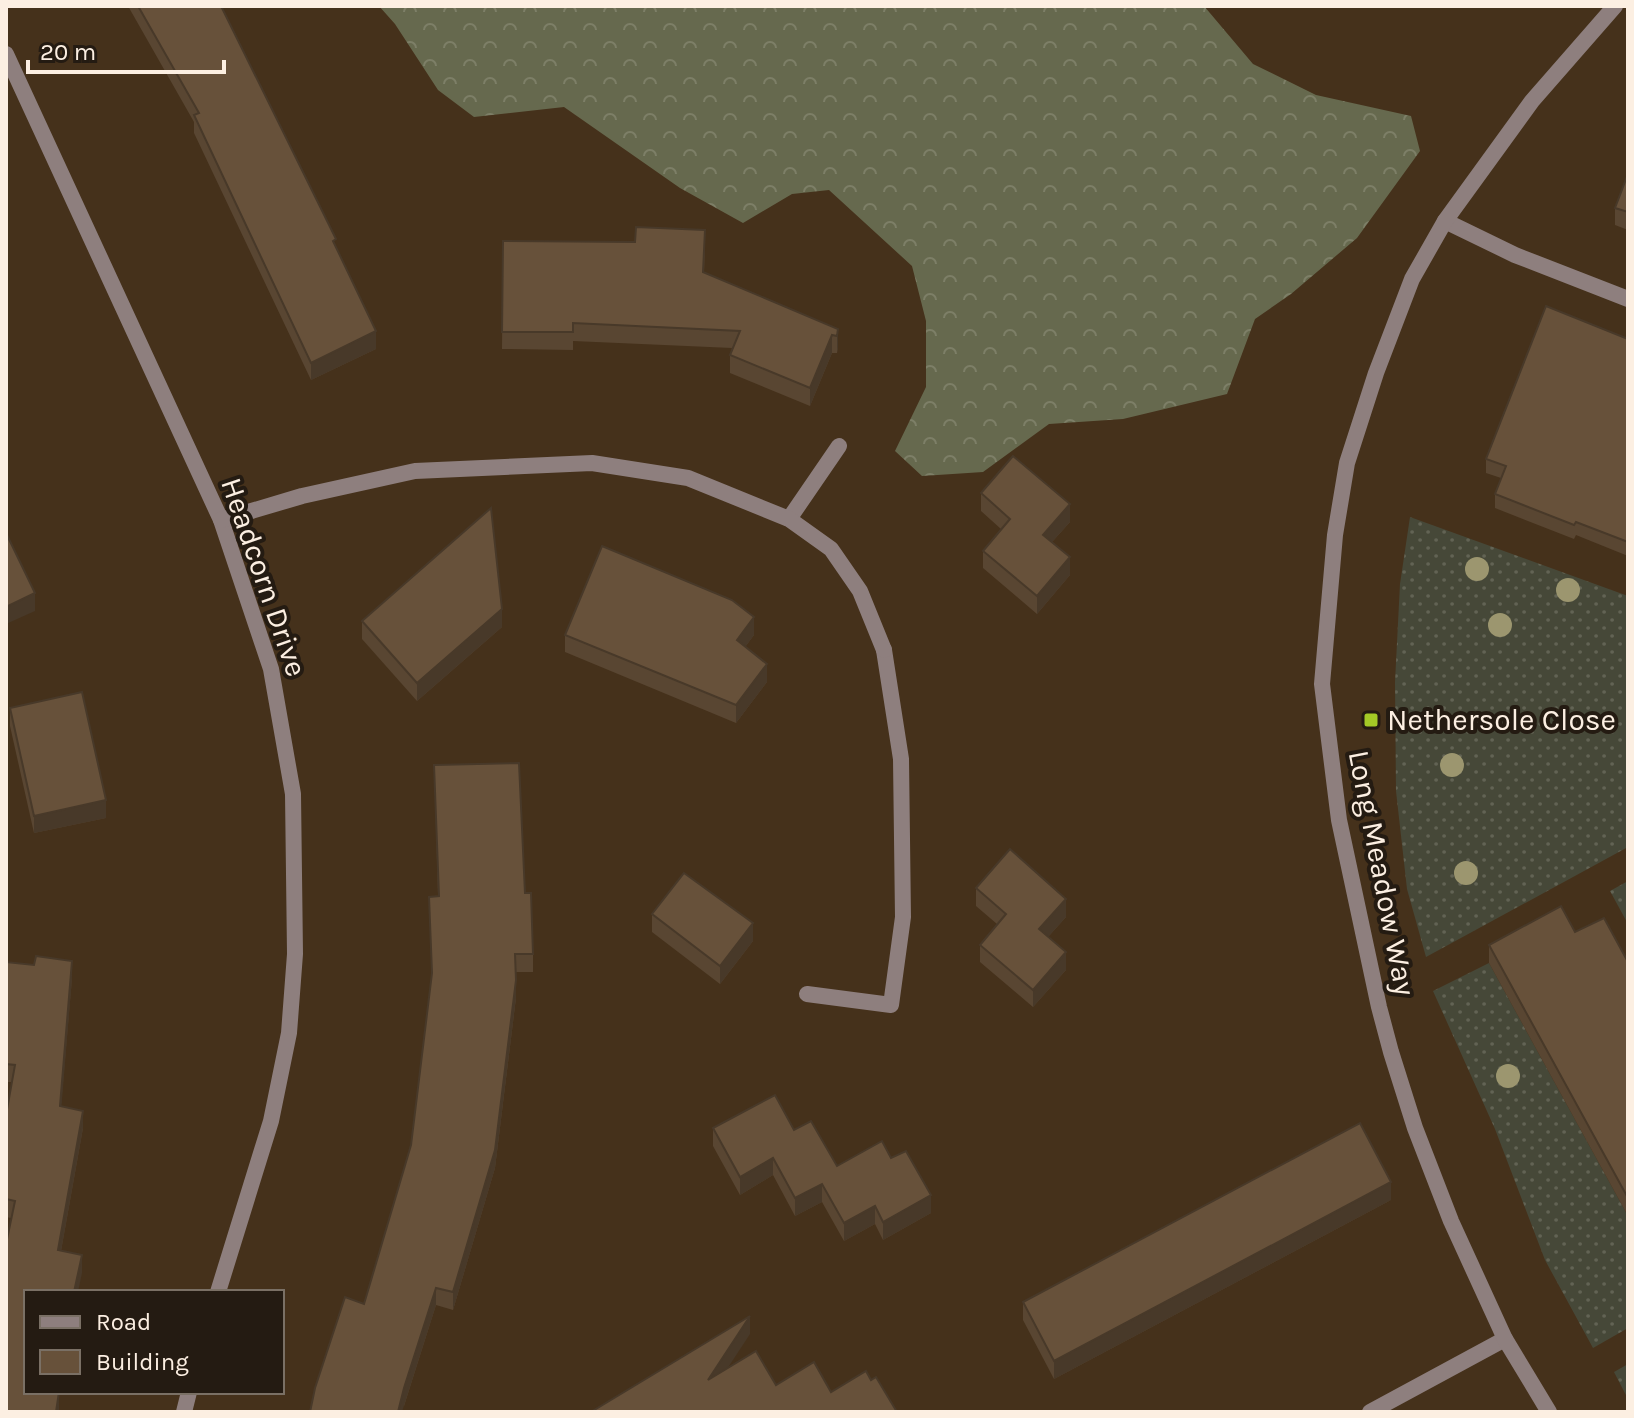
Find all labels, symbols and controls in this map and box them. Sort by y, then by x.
scale bar [28,24,224,74]
text: 20 m [40,38,96,66]
street label: Headcorn Drive [213,473,315,681]
place label: Nethersole Close [1387,702,1616,738]
marker: Nethersole Close [1362,711,1380,729]
street label: Long Meadow Way [1341,747,1423,999]
legend [24,1290,284,1394]
text: Road [96,1308,151,1336]
text: Building [96,1348,189,1376]

